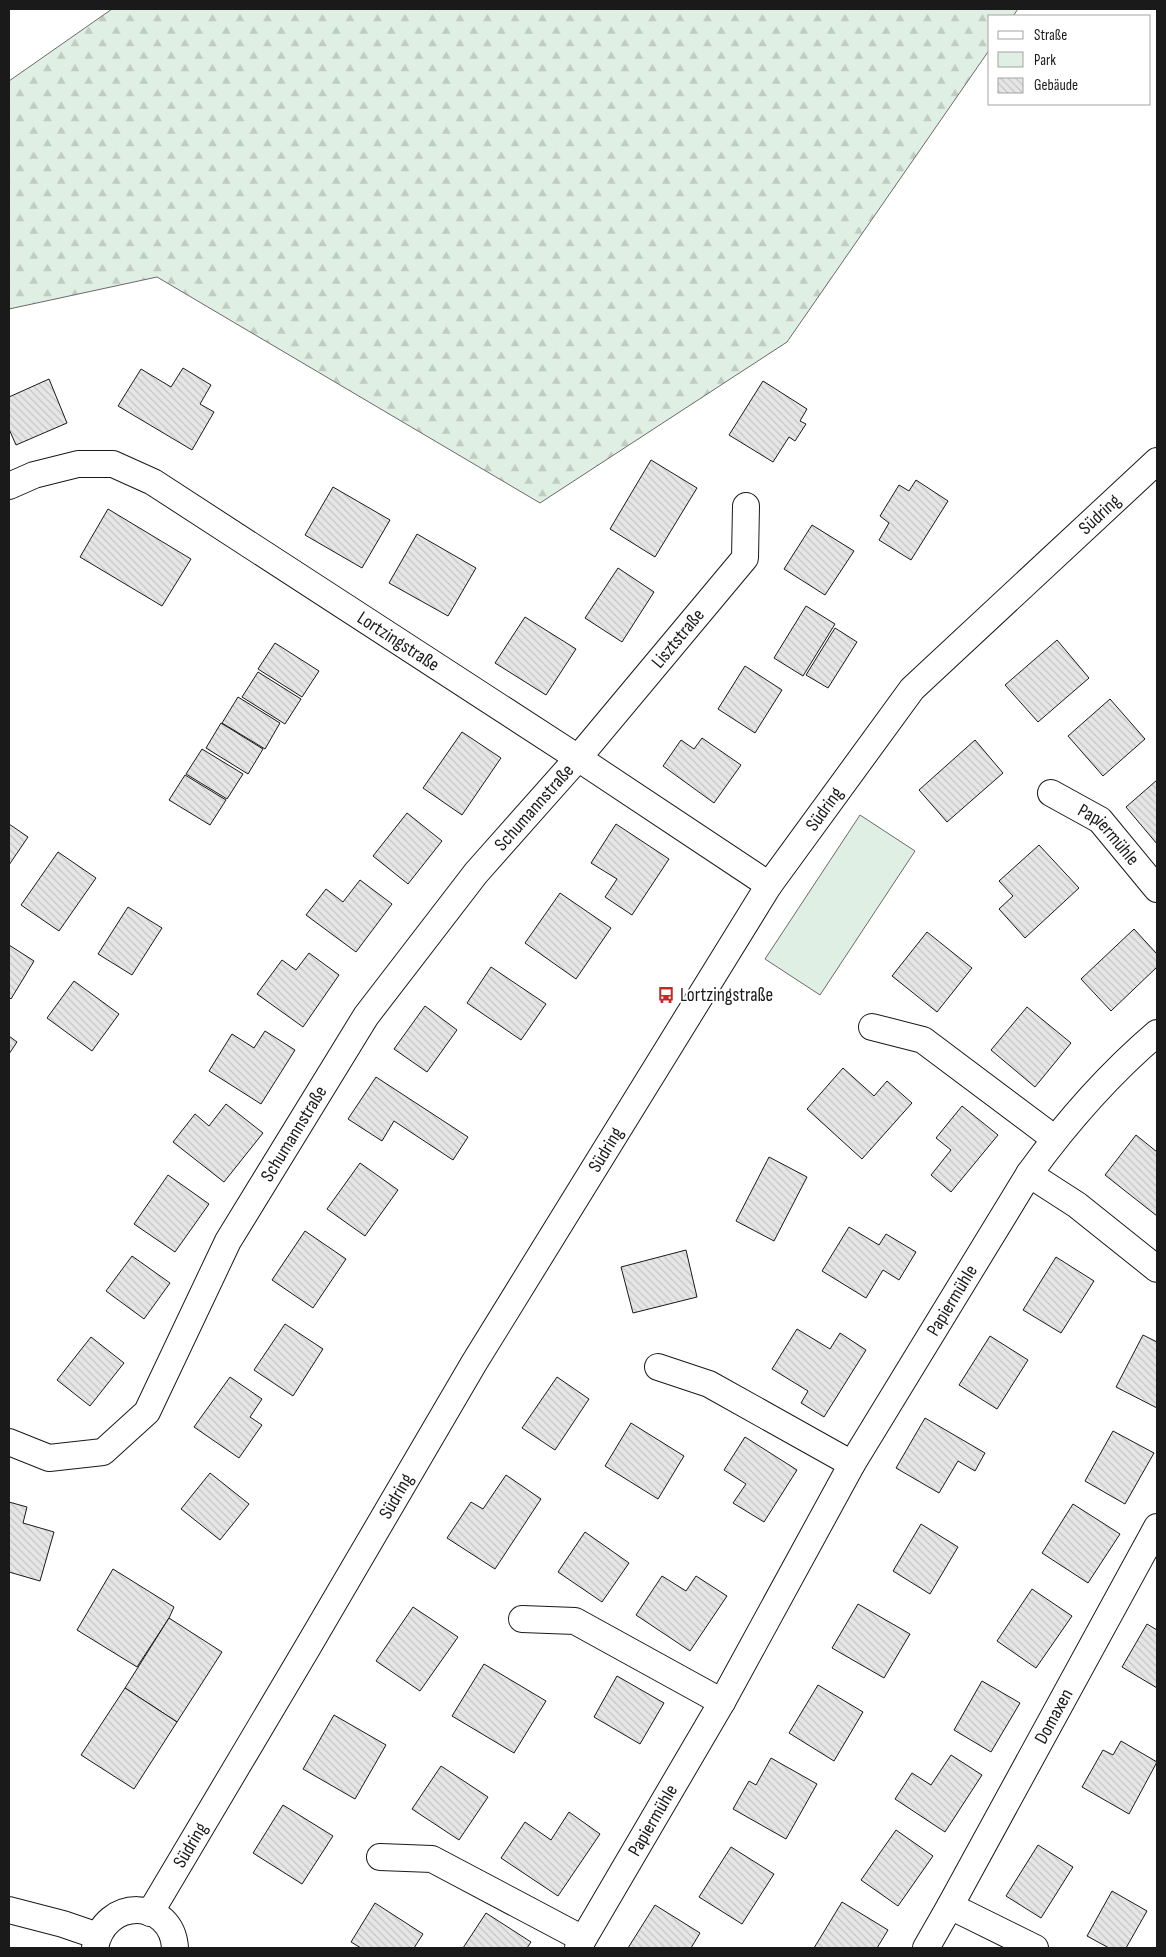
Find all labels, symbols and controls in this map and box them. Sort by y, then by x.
legend [988,15,1151,105]
text: Straße [1034,26,1067,45]
text: Park [1034,51,1056,70]
text: Gebäude [1034,76,1078,95]
street label: Südring [1074,489,1126,539]
street label: Lisztstraße [646,604,709,673]
street label: Lortzingstraße [353,606,444,676]
street label: Schumannstraße [490,759,579,856]
street label: Südring [801,782,848,836]
street label: Papiermühle [1074,799,1144,870]
place label: Lortzingstraße [680,984,773,1007]
bus stop icon: Lortzingstraße [656,985,676,1005]
street label: Schumannstraße [256,1081,332,1186]
street label: Südring [583,1123,628,1176]
street label: Papiermühle [921,1261,982,1340]
street label: Südring [374,1469,419,1523]
street label: Domaxen [1029,1685,1078,1748]
street label: Papiermühle [623,1780,683,1860]
street label: Südring [168,1818,213,1872]

